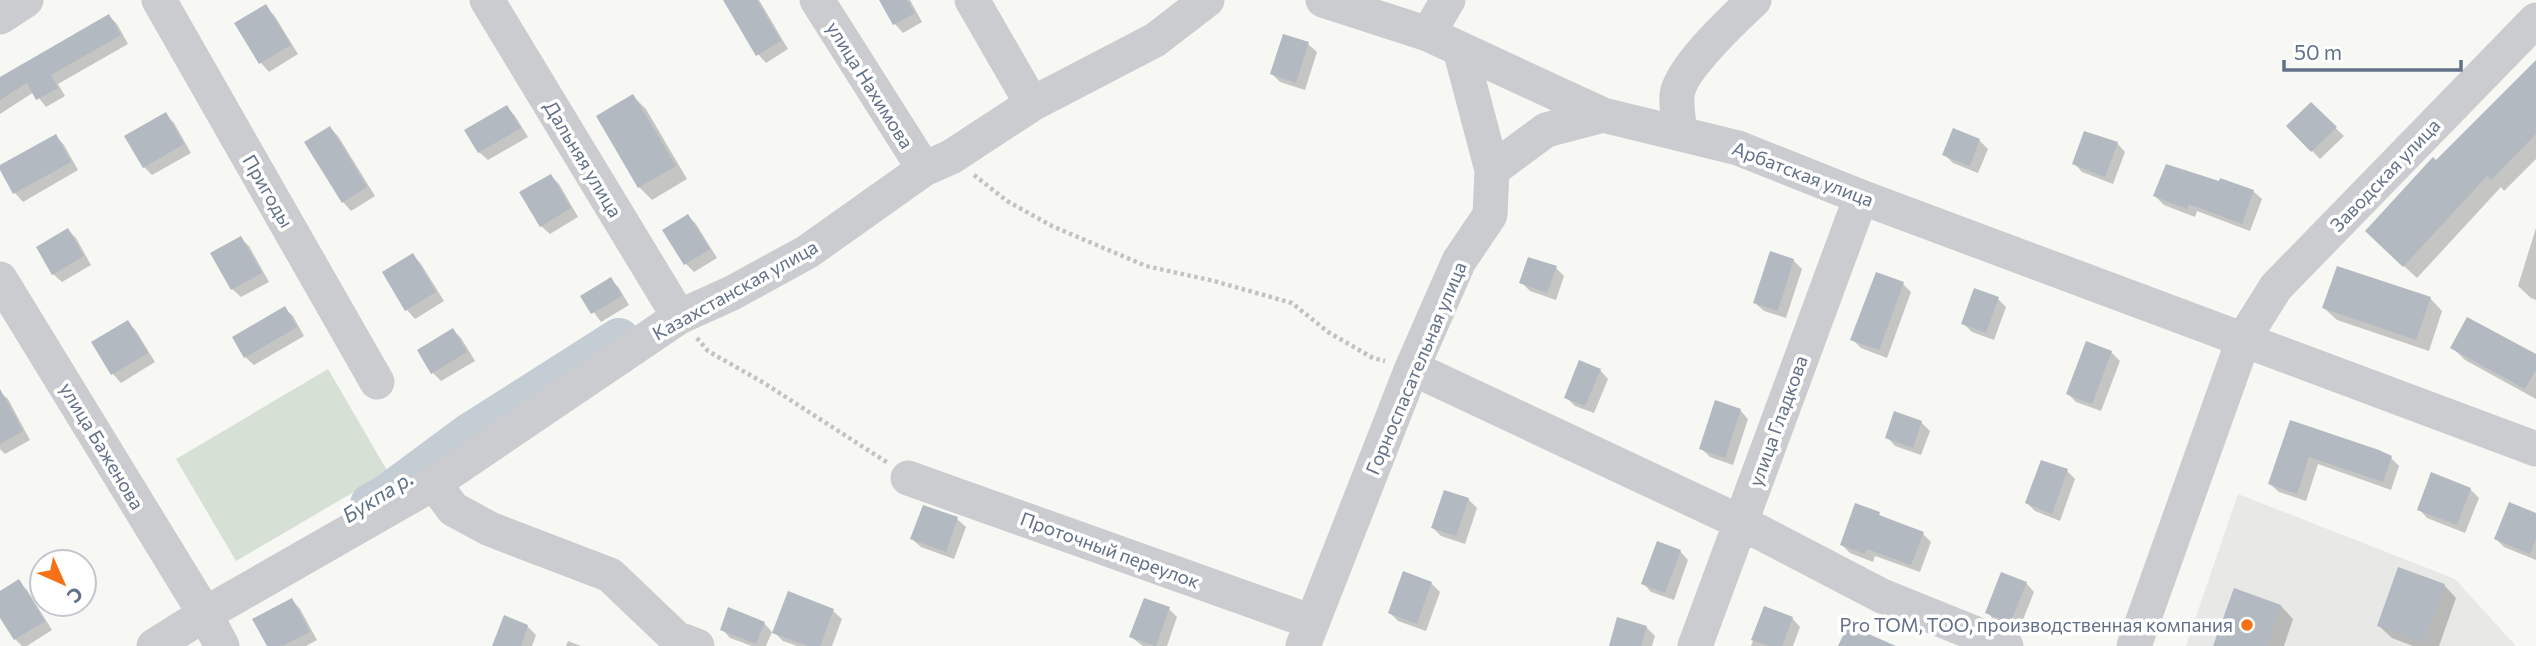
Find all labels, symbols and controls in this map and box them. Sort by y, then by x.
street label: улица Нахимова [822,17,919,153]
scale bar [2284,28,2461,72]
text: 50 m [2294,39,2342,64]
street label: Дальняя улица [540,96,627,221]
street label: Заводская улица [2325,113,2444,236]
street label: Арбатская улица [1729,136,1877,211]
street label: Пригоды [238,150,299,231]
street label: Казахстанская улица [648,235,821,345]
street label: Горноспасательная улица [1360,258,1471,478]
street label: улица Гладкова [1743,352,1812,489]
street label: улица Баженова [55,378,149,513]
water label: Букпа р. [337,464,417,527]
street label: Проточный переулок [1017,506,1203,593]
north arrow [28,548,98,618]
text: С [63,583,88,608]
place label: Pro TOM, ТОО, производственная компания [1839,613,2233,636]
marker: Pro TOM, ТОО, производственная компания [2239,617,2255,633]

